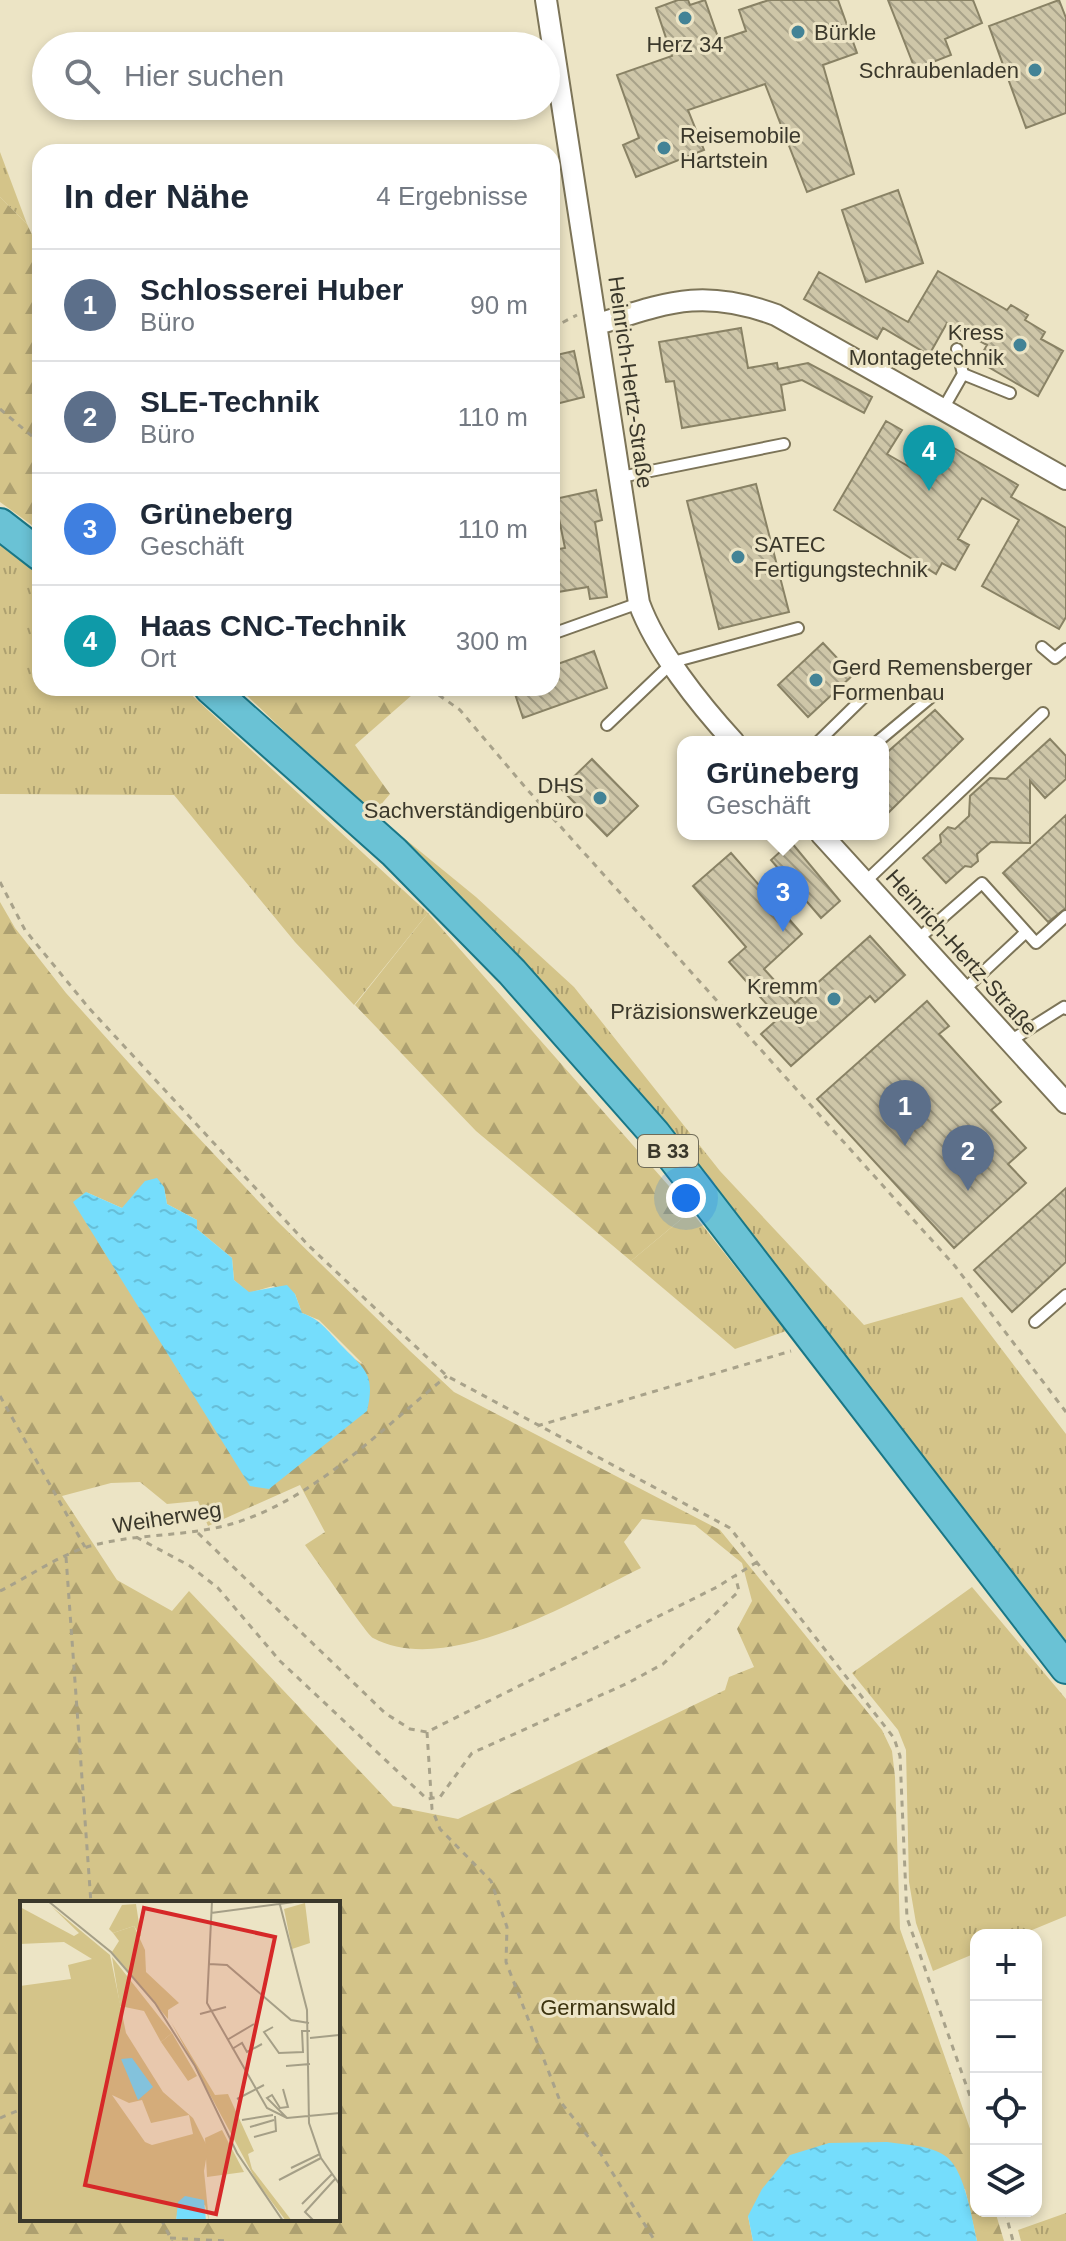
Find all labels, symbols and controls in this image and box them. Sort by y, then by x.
marker: Herz 34 [676,9,694,27]
place label: Bürkle [814,20,876,45]
marker: Bürkle [789,23,807,41]
search box [32,32,560,120]
place label: Herz 34 [646,32,724,57]
icon: search [60,54,104,98]
place label: Schraubenladen [859,58,1019,83]
text: Hier suchen [124,59,284,92]
marker: Schraubenladen [1026,61,1044,79]
place label: Reisemobile Hartstein [680,123,801,173]
marker: Reisemobile Hartstein [655,139,673,157]
text: In der Nähe [64,177,249,215]
text: 4 Ergebnisse [376,181,528,211]
text: Schlosserei Huber [140,273,403,306]
street label: Heinrich-Hertz-Straße [603,274,658,490]
text: 1 [83,290,97,320]
text: 90 m [470,290,528,320]
text: Büro [140,307,195,337]
place label: Kress Montagetechnik [849,320,1005,370]
marker: Kress Montagetechnik [1011,336,1029,354]
text: SLE-Technik [140,385,319,418]
text: 2 [83,402,97,432]
text: 110 m [458,402,528,432]
text: Büro [140,419,195,449]
pin: 4 [903,425,955,491]
text: Grüneberg [140,497,293,530]
text: 3 [83,514,97,544]
text: 110 m [458,514,528,544]
text: Geschäft [140,531,244,561]
place label: SATEC Fertigungstechnik [754,532,929,582]
marker: SATEC Fertigungstechnik [729,548,747,566]
text: Haas CNC-Technik [140,609,406,642]
text: 4 [83,626,97,656]
text: 300 m [456,626,528,656]
text: Ort [140,643,176,673]
place label: Gerd Remensberger Formenbau [832,655,1033,705]
marker: Gerd Remensberger Formenbau [807,671,825,689]
popup [677,736,889,840]
text: Grüneberg [706,756,860,789]
place label: DHS Sachverständigenbüro [364,773,584,823]
marker: DHS Sachverständigenbüro [591,789,609,807]
text: Geschäft [706,790,810,820]
street label: Heinrich-Hertz-Straße [881,864,1042,1040]
pin: 3 [757,866,809,932]
place label: Kremm Präzisionswerkzeuge [610,974,818,1024]
marker: Kremm Präzisionswerkzeuge [825,990,843,1008]
pin: 1 [879,1080,931,1146]
pin: 2 [942,1125,994,1191]
road number: B 33 [638,1135,698,1167]
your location [666,1178,706,1218]
street label: Weiherweg [111,1497,223,1538]
inset map [20,1901,340,2221]
map controls [970,1929,1042,2217]
button: + [970,1929,1042,2001]
park label: Germanswald [540,1995,676,2020]
button: − [970,2001,1042,2073]
button: locate [970,2073,1042,2145]
button: layers [970,2145,1042,2217]

